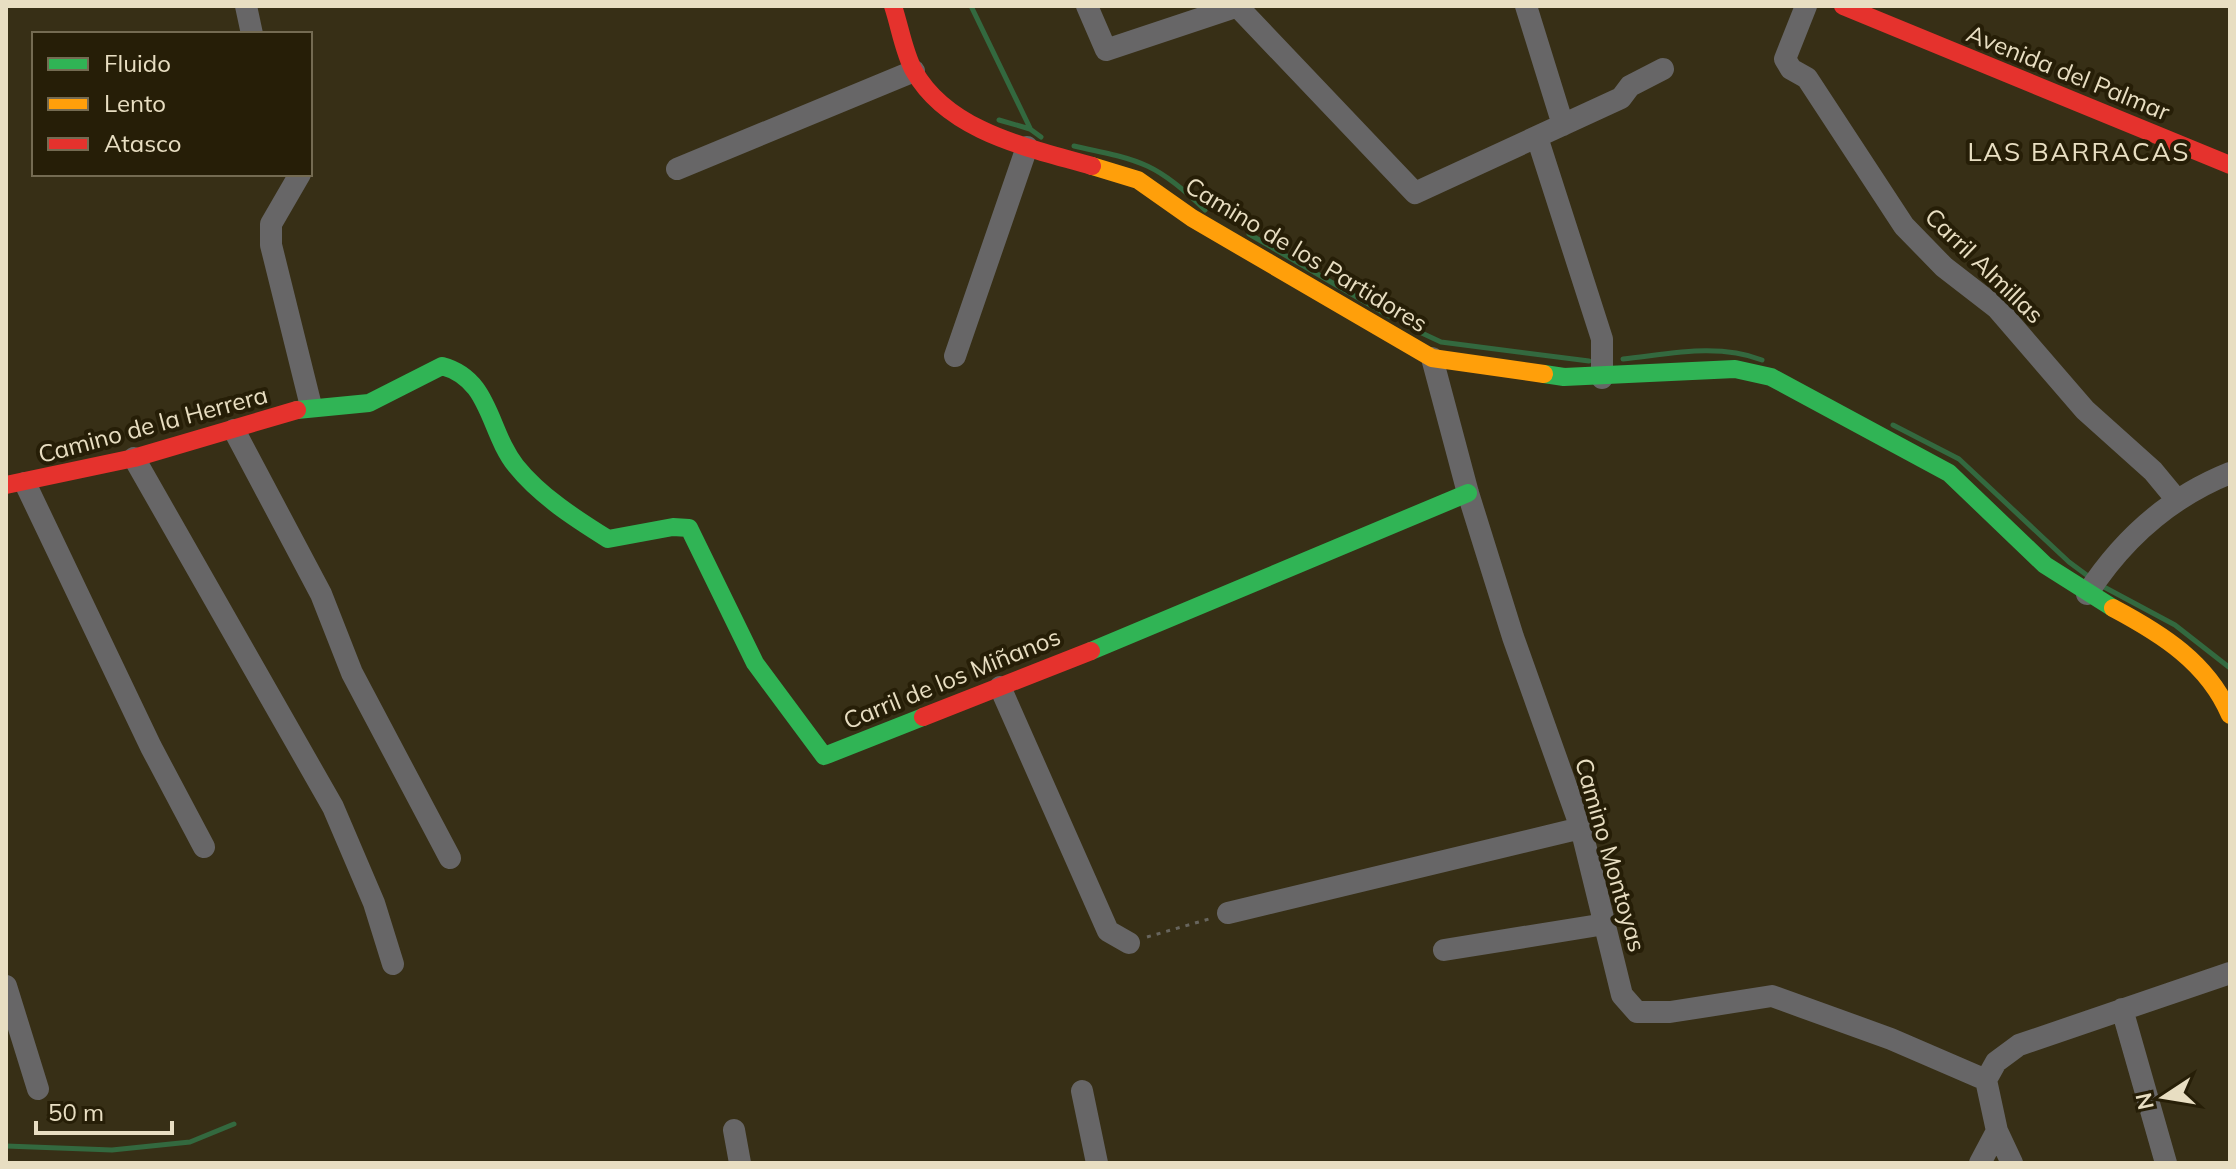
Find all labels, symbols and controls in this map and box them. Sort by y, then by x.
street label: Avenida del Palmar [1963,18,2175,127]
legend [32,32,312,176]
text: Fluido [104,48,171,78]
text: Lento [104,88,166,118]
text: Atasco [104,128,181,158]
district label: LAS BARRACAS [1967,135,2191,168]
street label: Camino de los Partidores [1180,170,1433,338]
street label: Carril Almillas [1919,201,2050,329]
street label: Camino de la Herrera [35,379,271,469]
street label: Carril de los Miñanos [839,621,1064,735]
street label: Camino Montoyas [1569,754,1653,955]
north arrow [2124,1057,2204,1137]
scale bar [36,1085,172,1135]
text: N [2129,1090,2160,1112]
text: 50 m [48,1097,104,1127]

